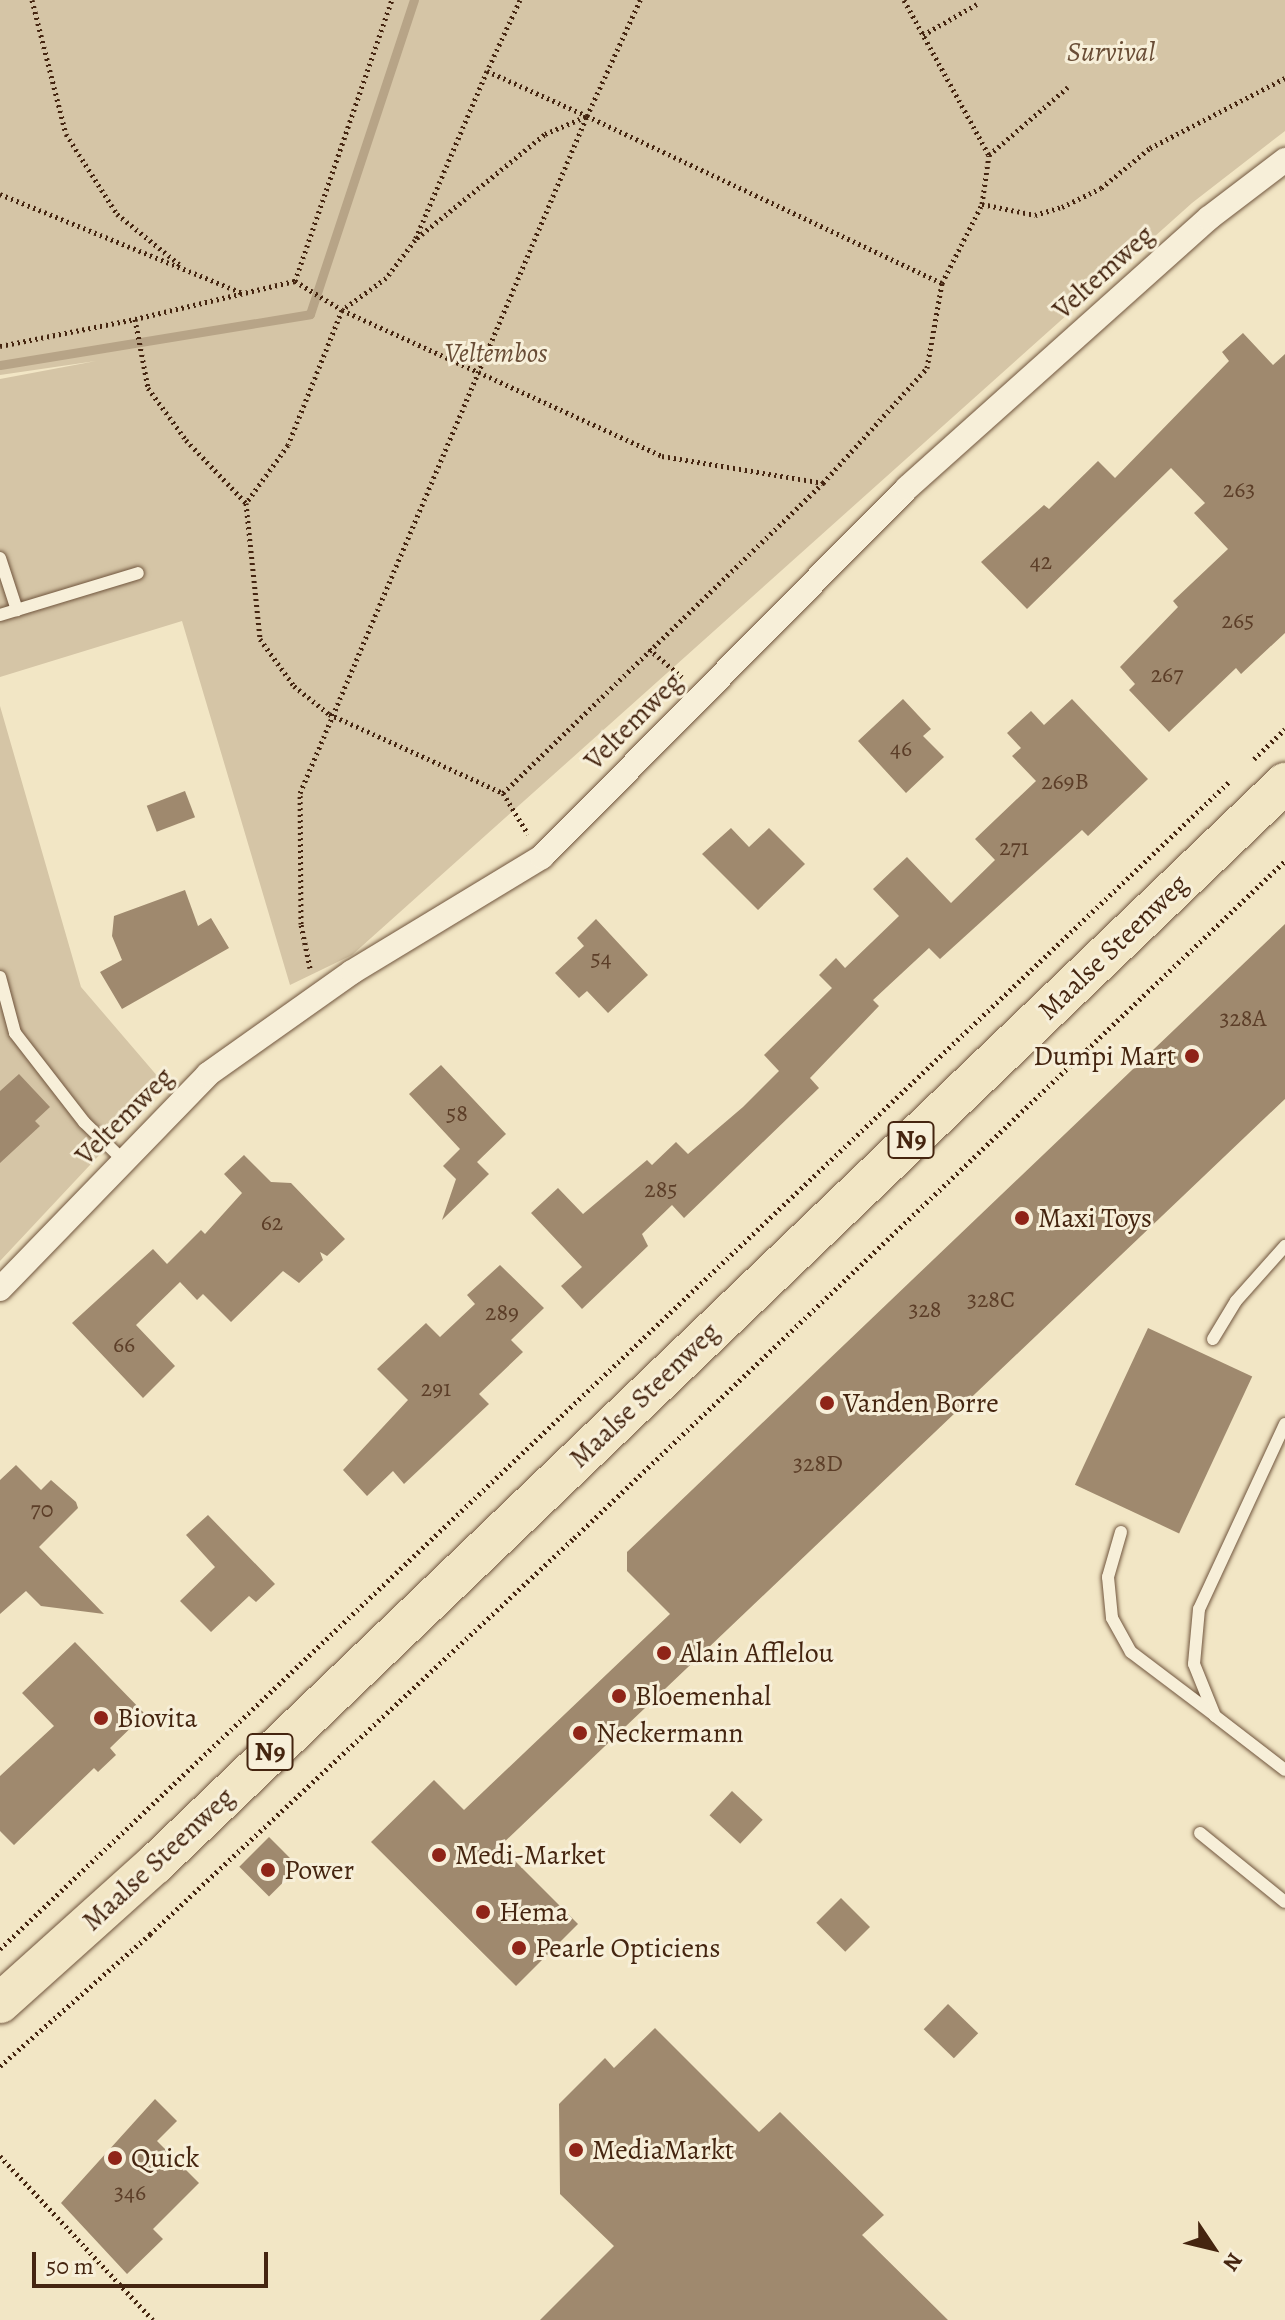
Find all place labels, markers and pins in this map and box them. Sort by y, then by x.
place label: Dumpi Mart [1033,1039,1176,1073]
marker: Dumpi Mart [1183,1047,1201,1065]
place label: Maxi Toys [1038,1201,1152,1235]
marker: Maxi Toys [1013,1209,1031,1227]
place label: Vanden Borre [843,1386,999,1420]
marker: Vanden Borre [818,1394,836,1412]
place label: Alain Afflelou [680,1636,834,1670]
marker: Alain Afflelou [655,1644,673,1662]
place label: Bloemenhal [635,1679,771,1713]
marker: Bloemenhal [610,1687,628,1705]
place label: Biovita [117,1701,197,1735]
marker: Biovita [92,1709,110,1727]
place label: Neckermann [596,1716,744,1750]
marker: Neckermann [571,1724,589,1742]
place label: Medi-Market [455,1838,606,1872]
marker: Medi-Market [430,1846,448,1864]
place label: Power [284,1853,354,1887]
marker: Power [259,1861,277,1879]
place label: Hema [499,1895,568,1929]
marker: Hema [474,1903,492,1921]
place label: Pearle Opticiens [535,1931,721,1965]
marker: Pearle Opticiens [510,1939,528,1957]
place label: MediaMarkt [592,2133,734,2167]
place label: Quick [131,2141,199,2175]
marker: MediaMarkt [567,2141,585,2159]
marker: Quick [106,2149,124,2167]

